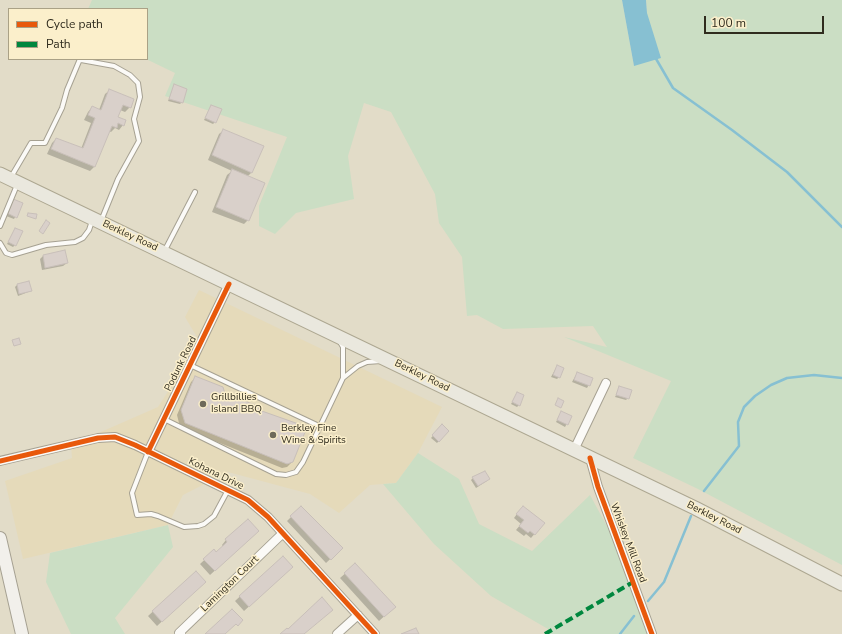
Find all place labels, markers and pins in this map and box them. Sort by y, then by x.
place label: Grillbillies Island BBQ [211,392,262,416]
marker: Grillbillies Island BBQ [198,399,208,409]
place label: Berkley Fine Wine & Spirits [281,423,346,446]
marker: Berkley Fine Wine & Spirits [268,430,278,440]

